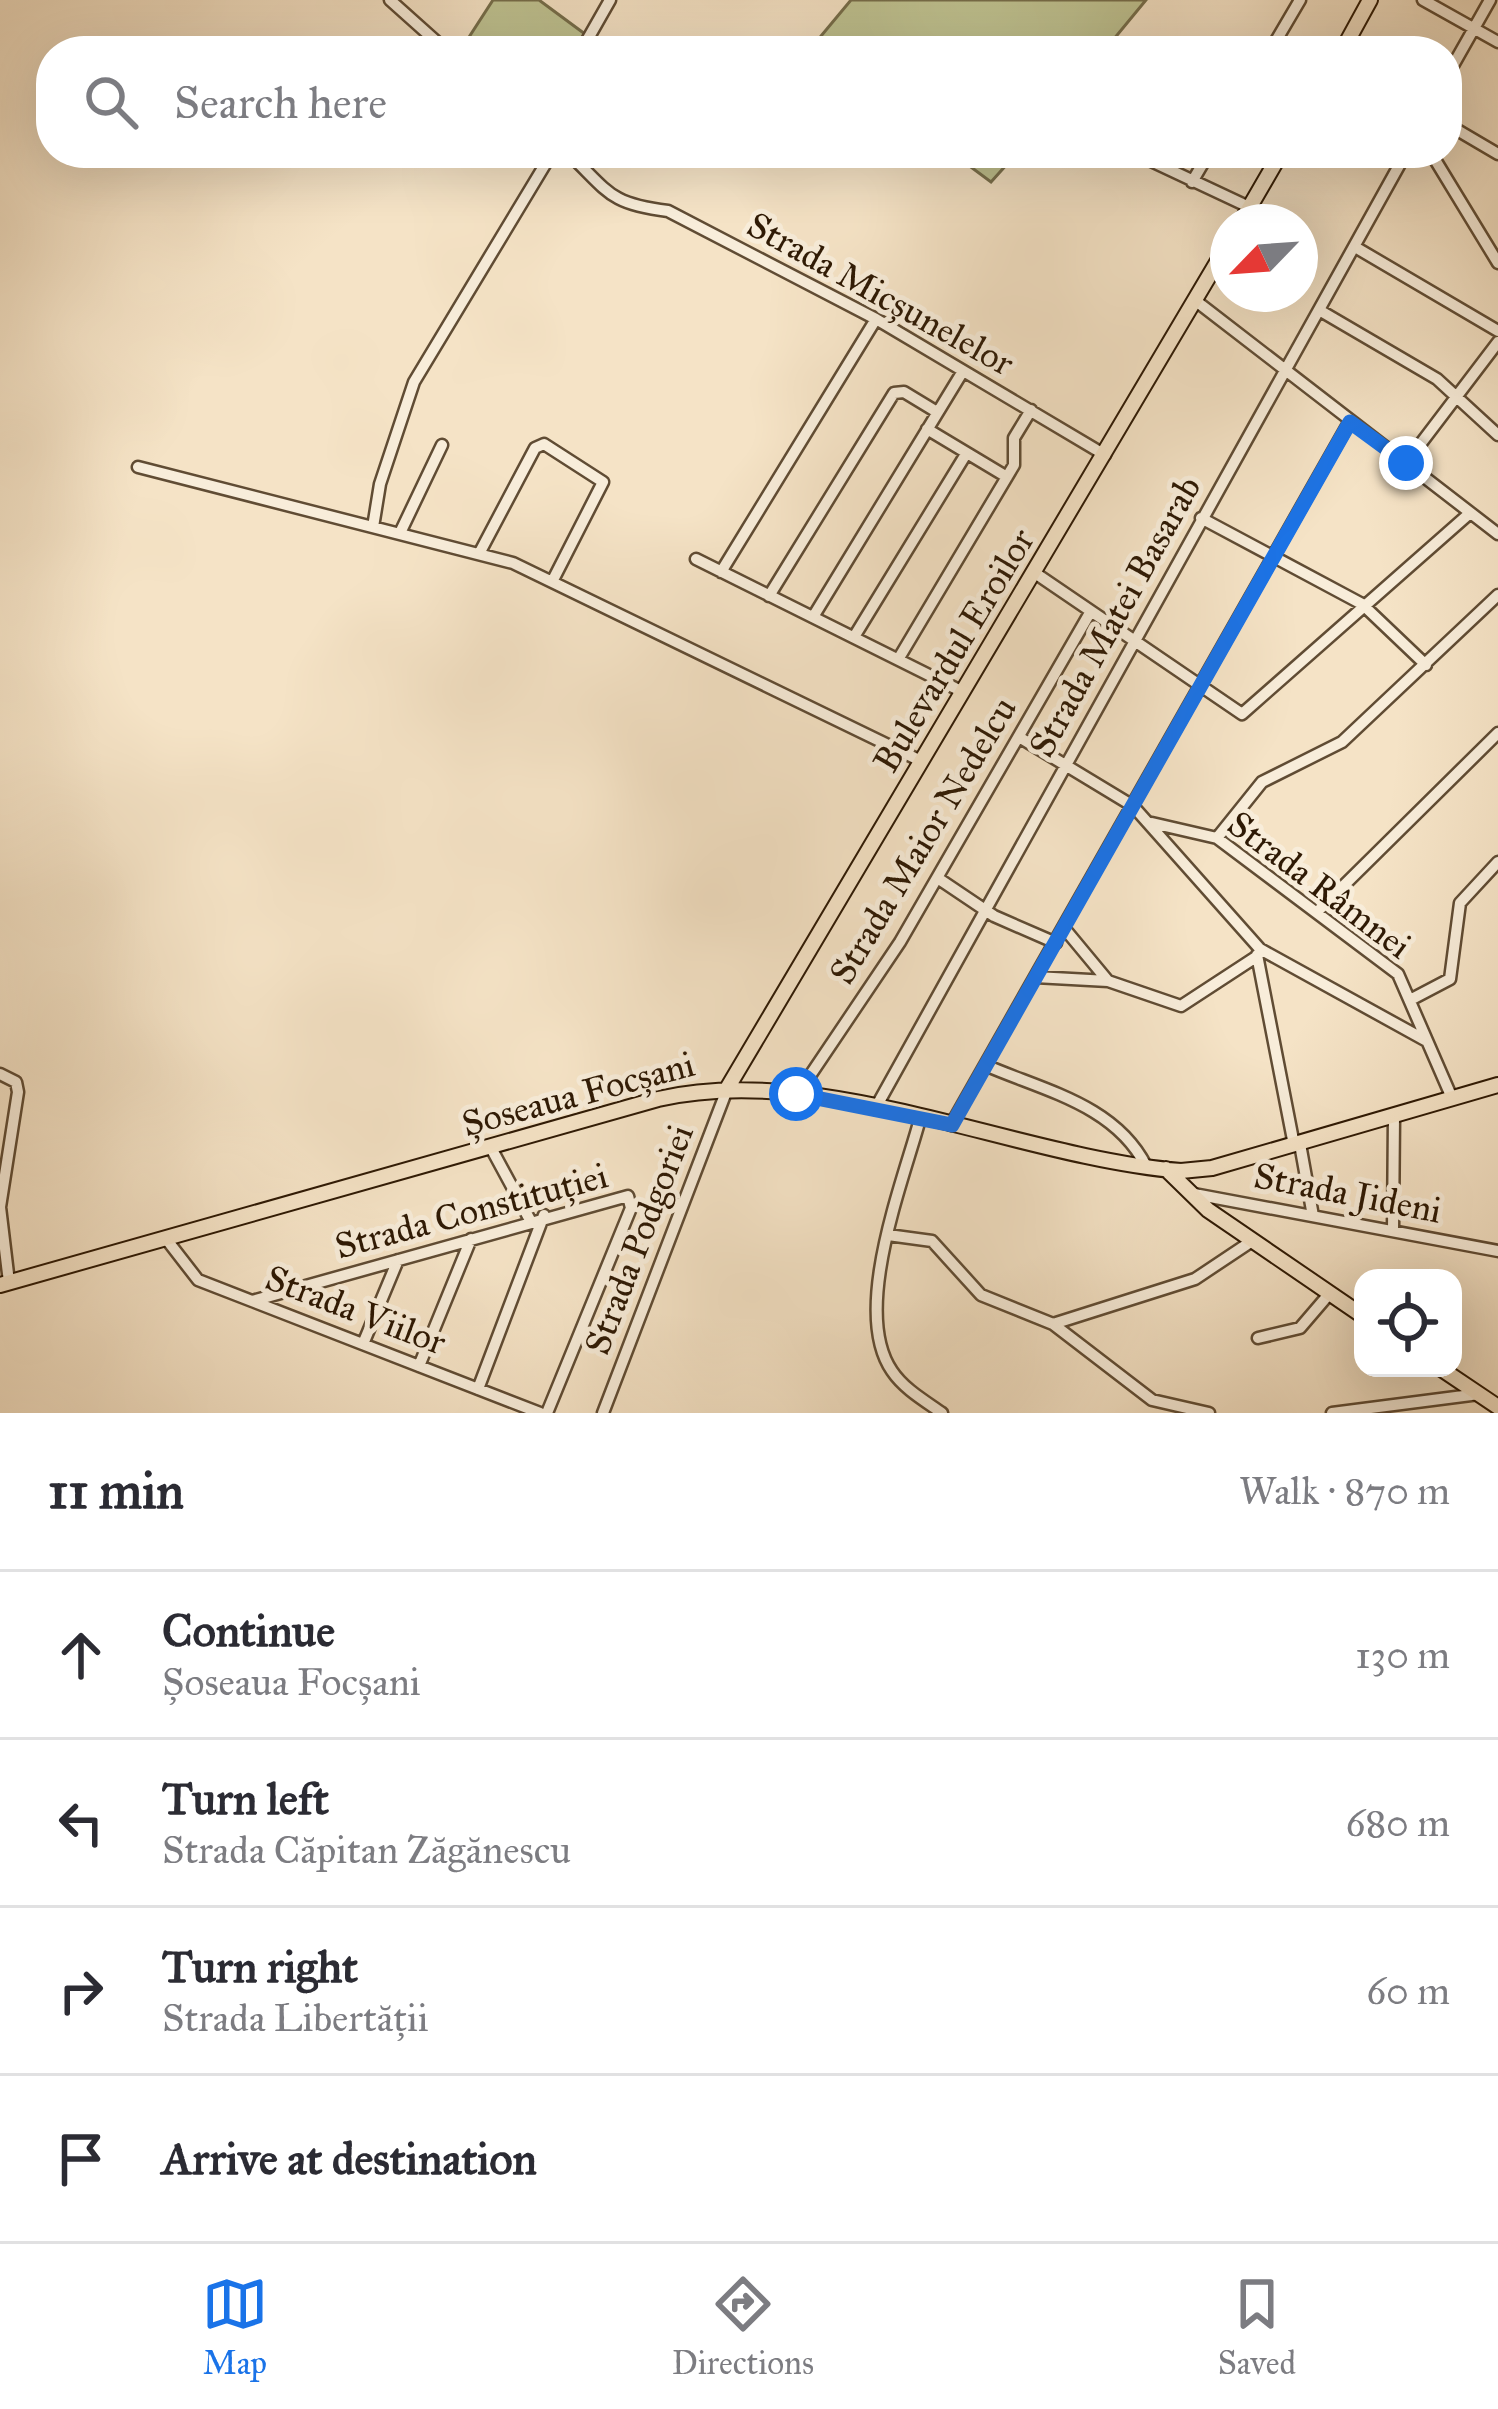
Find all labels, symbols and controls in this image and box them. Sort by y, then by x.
search box [36,36,1462,168]
icon: search [78,69,144,135]
text: Search here [174,75,387,130]
street label: Strada Micșunelelor [740,202,1022,386]
north arrow [1210,204,1318,312]
route end [1379,436,1433,490]
street label: Strada Matei Basarab [1019,468,1210,765]
street label: Bulevardul Eroilor [864,520,1044,780]
street label: Strada Maior Nedelcu [820,689,1026,992]
street label: Strada Râmnei [1219,802,1420,968]
street label: Șoseaua Focșani [457,1042,699,1146]
route start [769,1067,823,1121]
street label: Strada Podgoriei [575,1118,703,1361]
street label: Strada Constituției [330,1153,613,1269]
street label: Strada Jideni [1250,1153,1445,1233]
street label: Strada Viilor [259,1255,452,1365]
map controls [1354,1269,1462,1377]
button: locate [1354,1269,1462,1377]
text: 11 min [48,1460,184,1522]
text: Walk · 870 m [1239,1467,1450,1515]
text: Continue [162,1603,335,1658]
icon: ahead [48,1622,114,1688]
text: 130 m [1355,1631,1450,1679]
text: Șoseaua Focșani [162,1658,421,1706]
text: Turn left [162,1771,329,1826]
icon: left [48,1790,114,1856]
text: 680 m [1345,1799,1450,1847]
text: Strada Căpitan Zăgănescu [162,1826,571,1874]
text: Turn right [162,1939,358,1994]
icon: right [48,1958,114,2024]
text: 60 m [1366,1967,1450,2015]
text: Strada Libertății [162,1994,429,2042]
icon: arrive [48,2126,114,2192]
text: Arrive at destination [162,2131,537,2186]
tab: Map [202,2271,268,2383]
tab: Directions [672,2271,814,2383]
tab: Saved [1218,2271,1296,2383]

